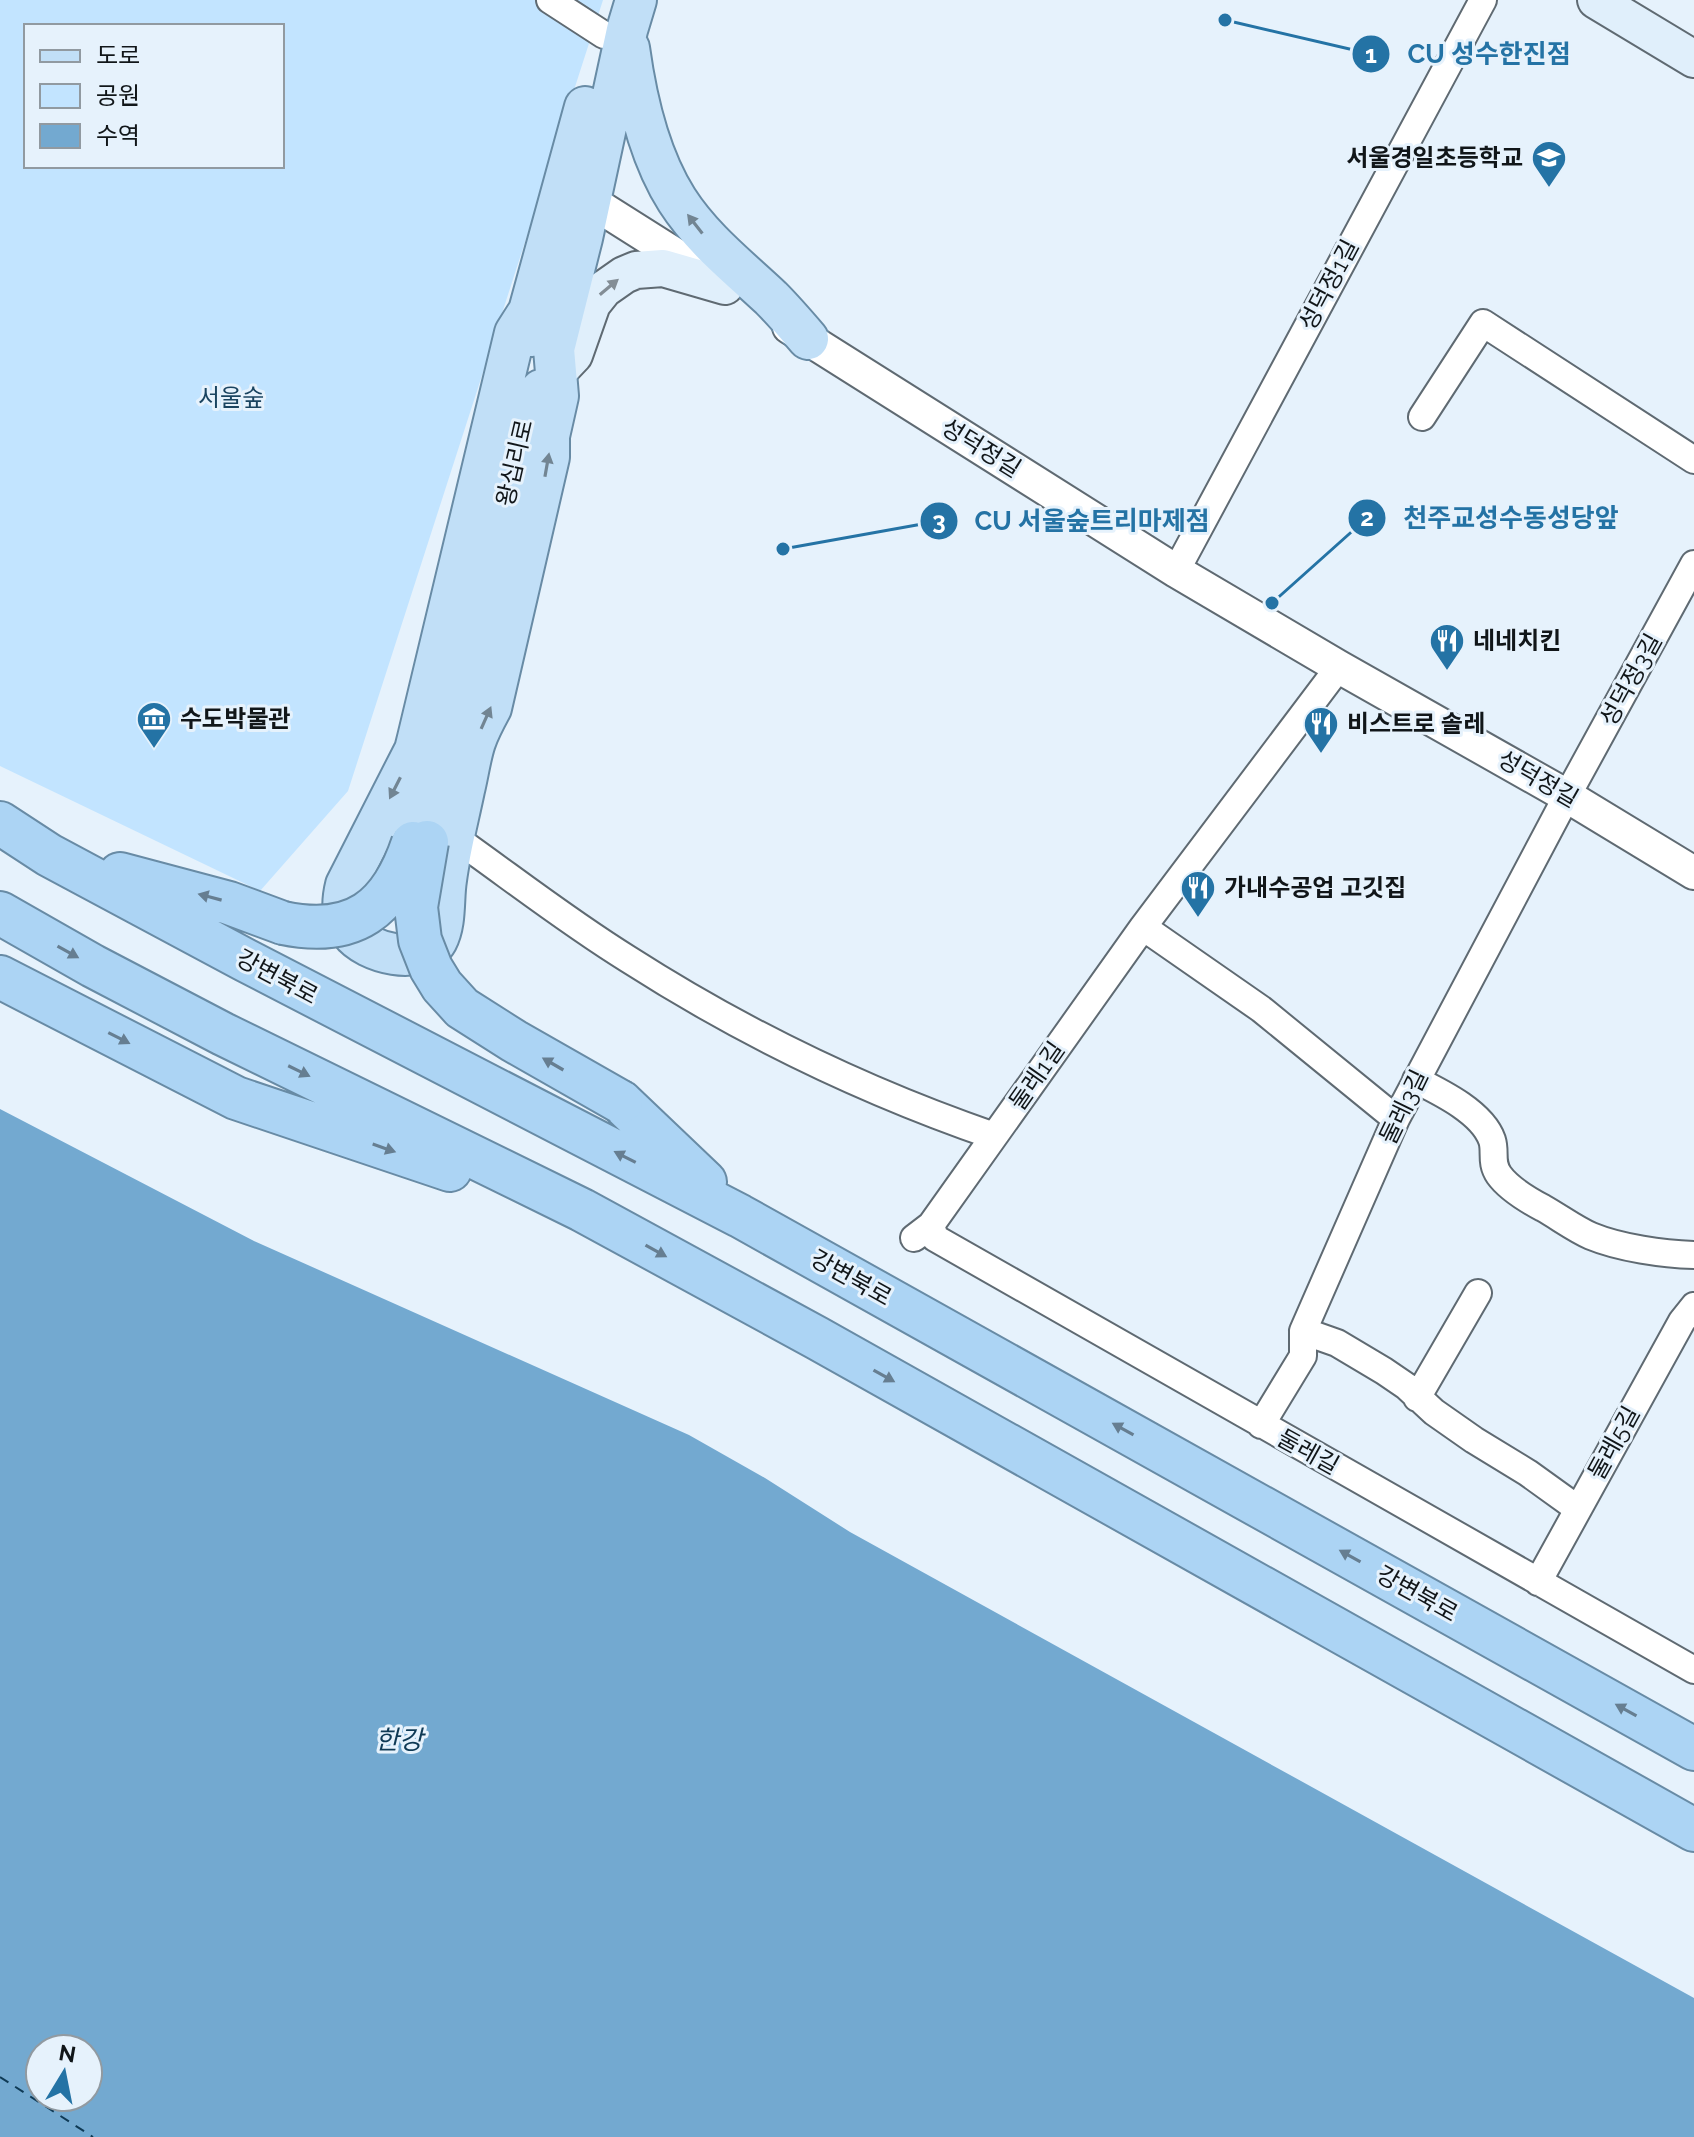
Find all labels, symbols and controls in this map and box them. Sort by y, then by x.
legend [24,24,284,168]
callout: CU 성수한진점 [1351,29,1586,79]
text: CU 성수한진점 [1407,39,1571,69]
text: 1 [1365,40,1377,69]
text: 도로 [96,41,140,70]
text: 공원 [96,81,140,110]
text: 수역 [96,121,140,150]
school or university icon: 서울경일초등학교 [1530,139,1568,189]
place label: 서울경일초등학교 [1346,143,1523,172]
one-way arrow [687,214,704,234]
street label: 성덕정1길 [1293,234,1365,335]
one-way arrow [599,279,619,296]
park label: 서울숲 [198,383,264,412]
street label: 성덕정길 [936,412,1026,483]
street label: 왕십리로 [490,417,539,509]
one-way arrow [541,452,553,477]
callout: 천주교성수동성당앞 [1347,493,1634,543]
callout: CU 서울숲트리마제점 [919,496,1226,546]
text: 2 [1360,503,1374,532]
text: 천주교성수동성당앞 [1403,503,1619,533]
text: 3 [932,506,946,535]
text: CU 서울숲트리마제점 [975,506,1209,536]
restaurant icon: 네네치킨 [1428,622,1466,672]
place label: 네네치킨 [1473,626,1561,655]
street label: 성덕정3길 [1593,628,1668,731]
museum icon: 수도박물관 [135,700,173,750]
place label: 수도박물관 [180,704,290,733]
restaurant icon: 비스트로 솔레 [1302,705,1340,755]
one-way arrow [479,706,492,729]
place label: 비스트로 솔레 [1347,709,1485,738]
street label: 성덕정길 [1493,744,1584,813]
one-way arrow [388,777,402,800]
restaurant icon: 가내수공업 고깃집 [1179,869,1217,919]
place label: 가내수공업 고깃집 [1224,873,1406,902]
one-way arrow [197,891,222,903]
street label: 강변북로 [231,943,323,1010]
one-way arrow [57,945,79,959]
one-way arrow [108,1031,131,1044]
street label: 둘레1길 [1003,1036,1070,1115]
one-way arrow [542,1057,564,1071]
one-way arrow [287,1064,310,1078]
street label: 둘레3길 [1373,1065,1434,1149]
one-way arrow [373,1142,397,1154]
one-way arrow [614,1150,636,1164]
street label: 강변북로 [806,1243,897,1312]
one-way arrow [645,1244,667,1258]
one-way arrow [873,1369,895,1383]
street label: 둘레5길 [1582,1401,1645,1484]
one-way arrow [1112,1423,1134,1437]
street label: 둘레길 [1272,1423,1344,1480]
one-way arrow [1339,1549,1361,1563]
street label: 강변북로 [1372,1559,1463,1628]
one-way arrow [1615,1703,1637,1717]
water label: 한강 [375,1725,426,1755]
north arrow [24,2033,104,2113]
text: N [57,2039,78,2068]

